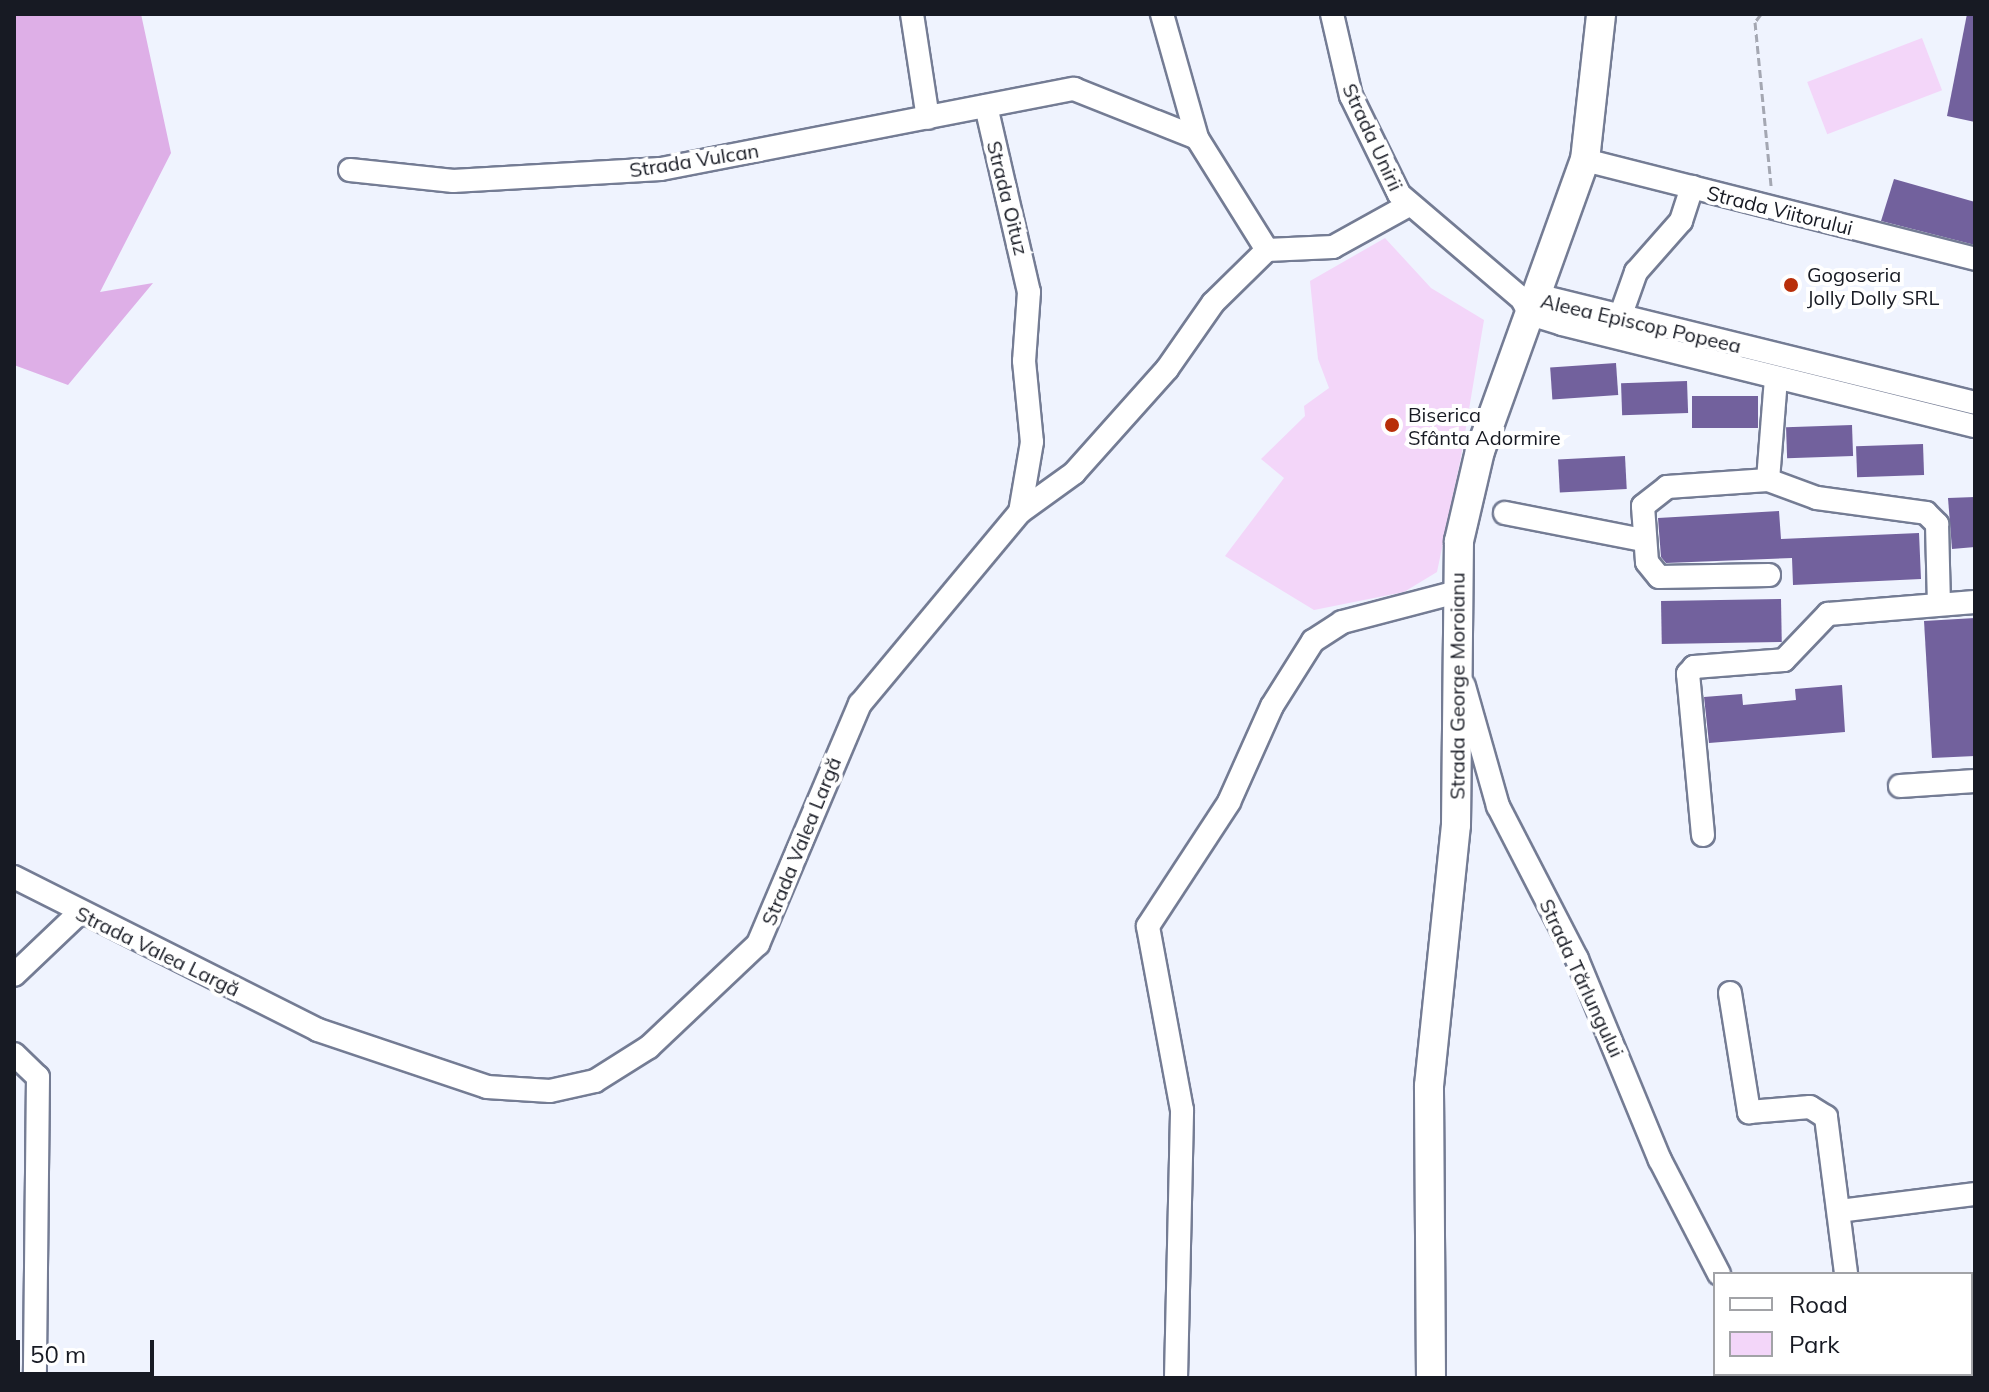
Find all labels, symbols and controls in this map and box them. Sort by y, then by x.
street label: Strada Unirii [1338,80,1408,194]
street label: Strada Vulcan [628,138,760,182]
street label: Strada Oituz [982,138,1034,258]
street label: Strada Viitorului [1705,180,1855,240]
place label: Gogoseria Jolly Dolly SRL [1807,262,1939,309]
marker: Gogoseria Jolly Dolly SRL [1782,276,1800,294]
street label: Aleea Episcop Popeea [1538,288,1744,358]
place label: Biserica Sfânta Adormire [1408,402,1561,449]
marker: Biserica Sfânta Adormire [1383,416,1401,434]
street label: Strada George Moroianu [1445,572,1469,800]
street label: Strada Valea Largă [756,753,846,929]
street label: Strada Tărlungului [1535,895,1629,1061]
street label: Strada Valea Largă [72,901,244,1001]
legend [1713,1272,1973,1376]
text: Road [1789,1289,1848,1319]
scale bar [20,1324,158,1374]
text: Park [1789,1329,1840,1359]
text: 50 m [30,1339,86,1369]

